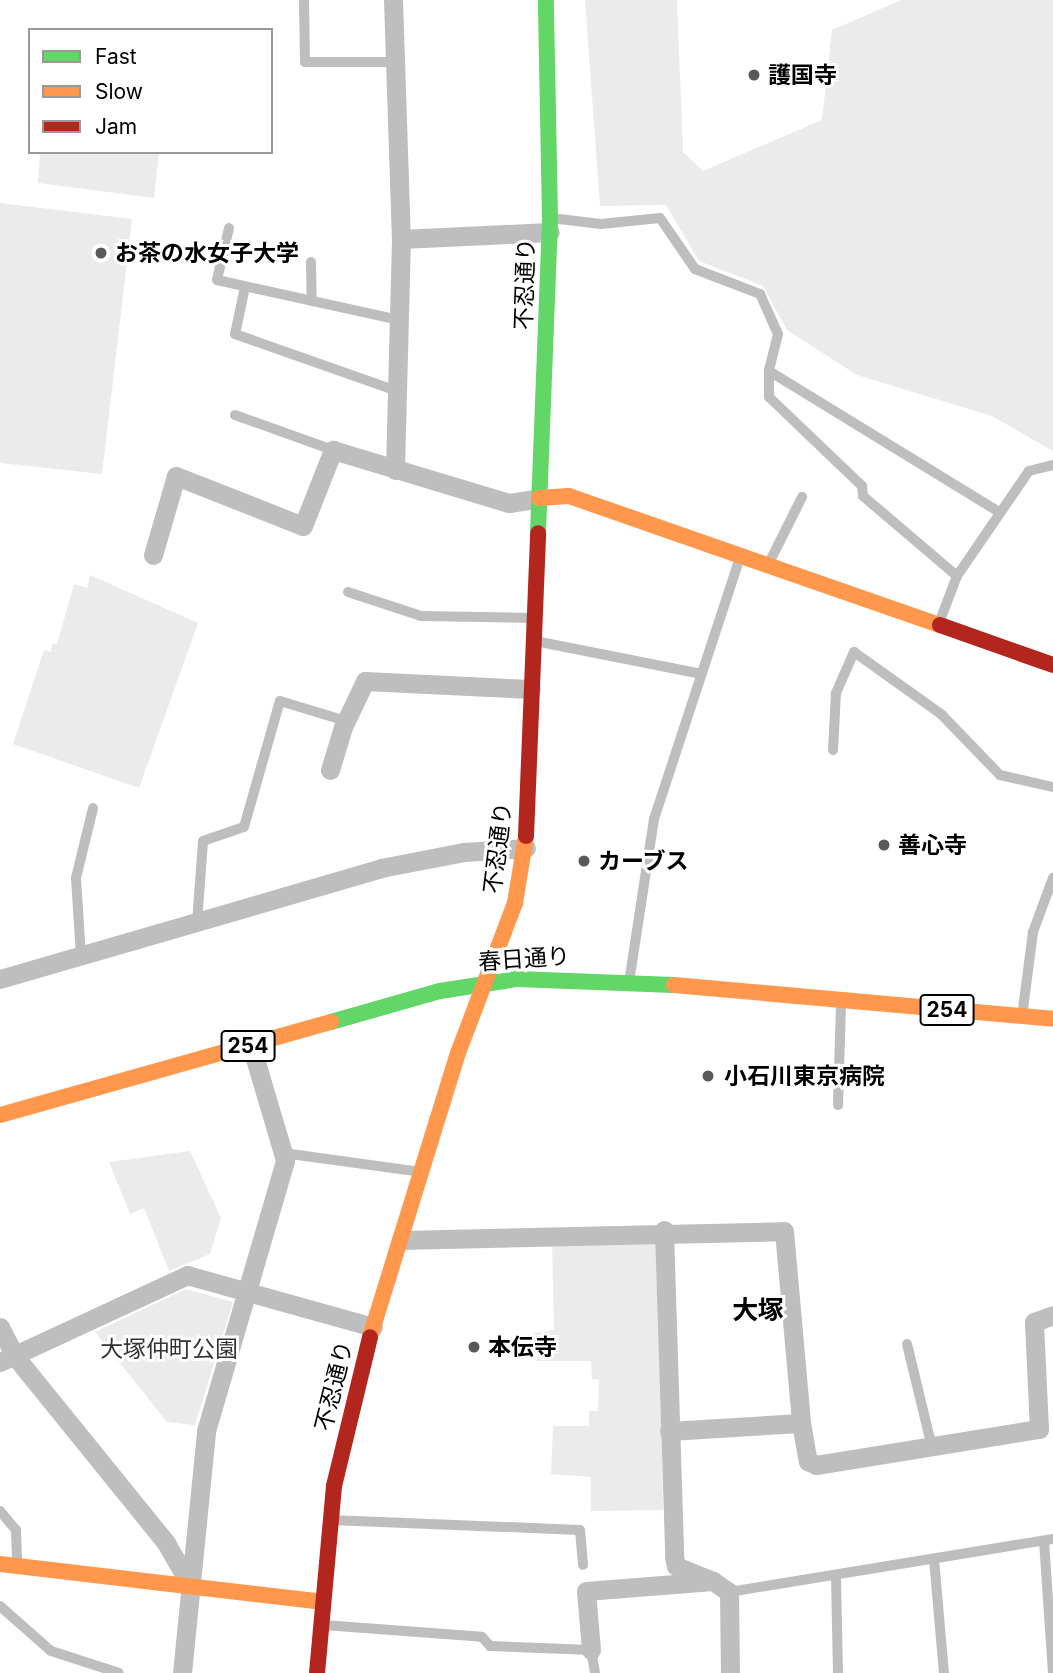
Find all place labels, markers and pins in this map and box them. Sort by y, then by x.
place label: 護国寺 [768,61,837,89]
marker: 護国寺 [746,67,762,83]
place label: お茶の水女子大学 [115,239,299,267]
marker: お茶の水女子大学 [93,245,109,261]
place label: 善心寺 [898,831,967,859]
marker: 善心寺 [876,837,892,853]
place label: カーブス [598,847,690,875]
marker: カーブス [576,853,592,869]
place label: 小石川東京病院 [724,1062,885,1090]
marker: 小石川東京病院 [698,1066,718,1086]
place label: 本伝寺 [488,1333,557,1361]
marker: 本伝寺 [466,1339,482,1355]

